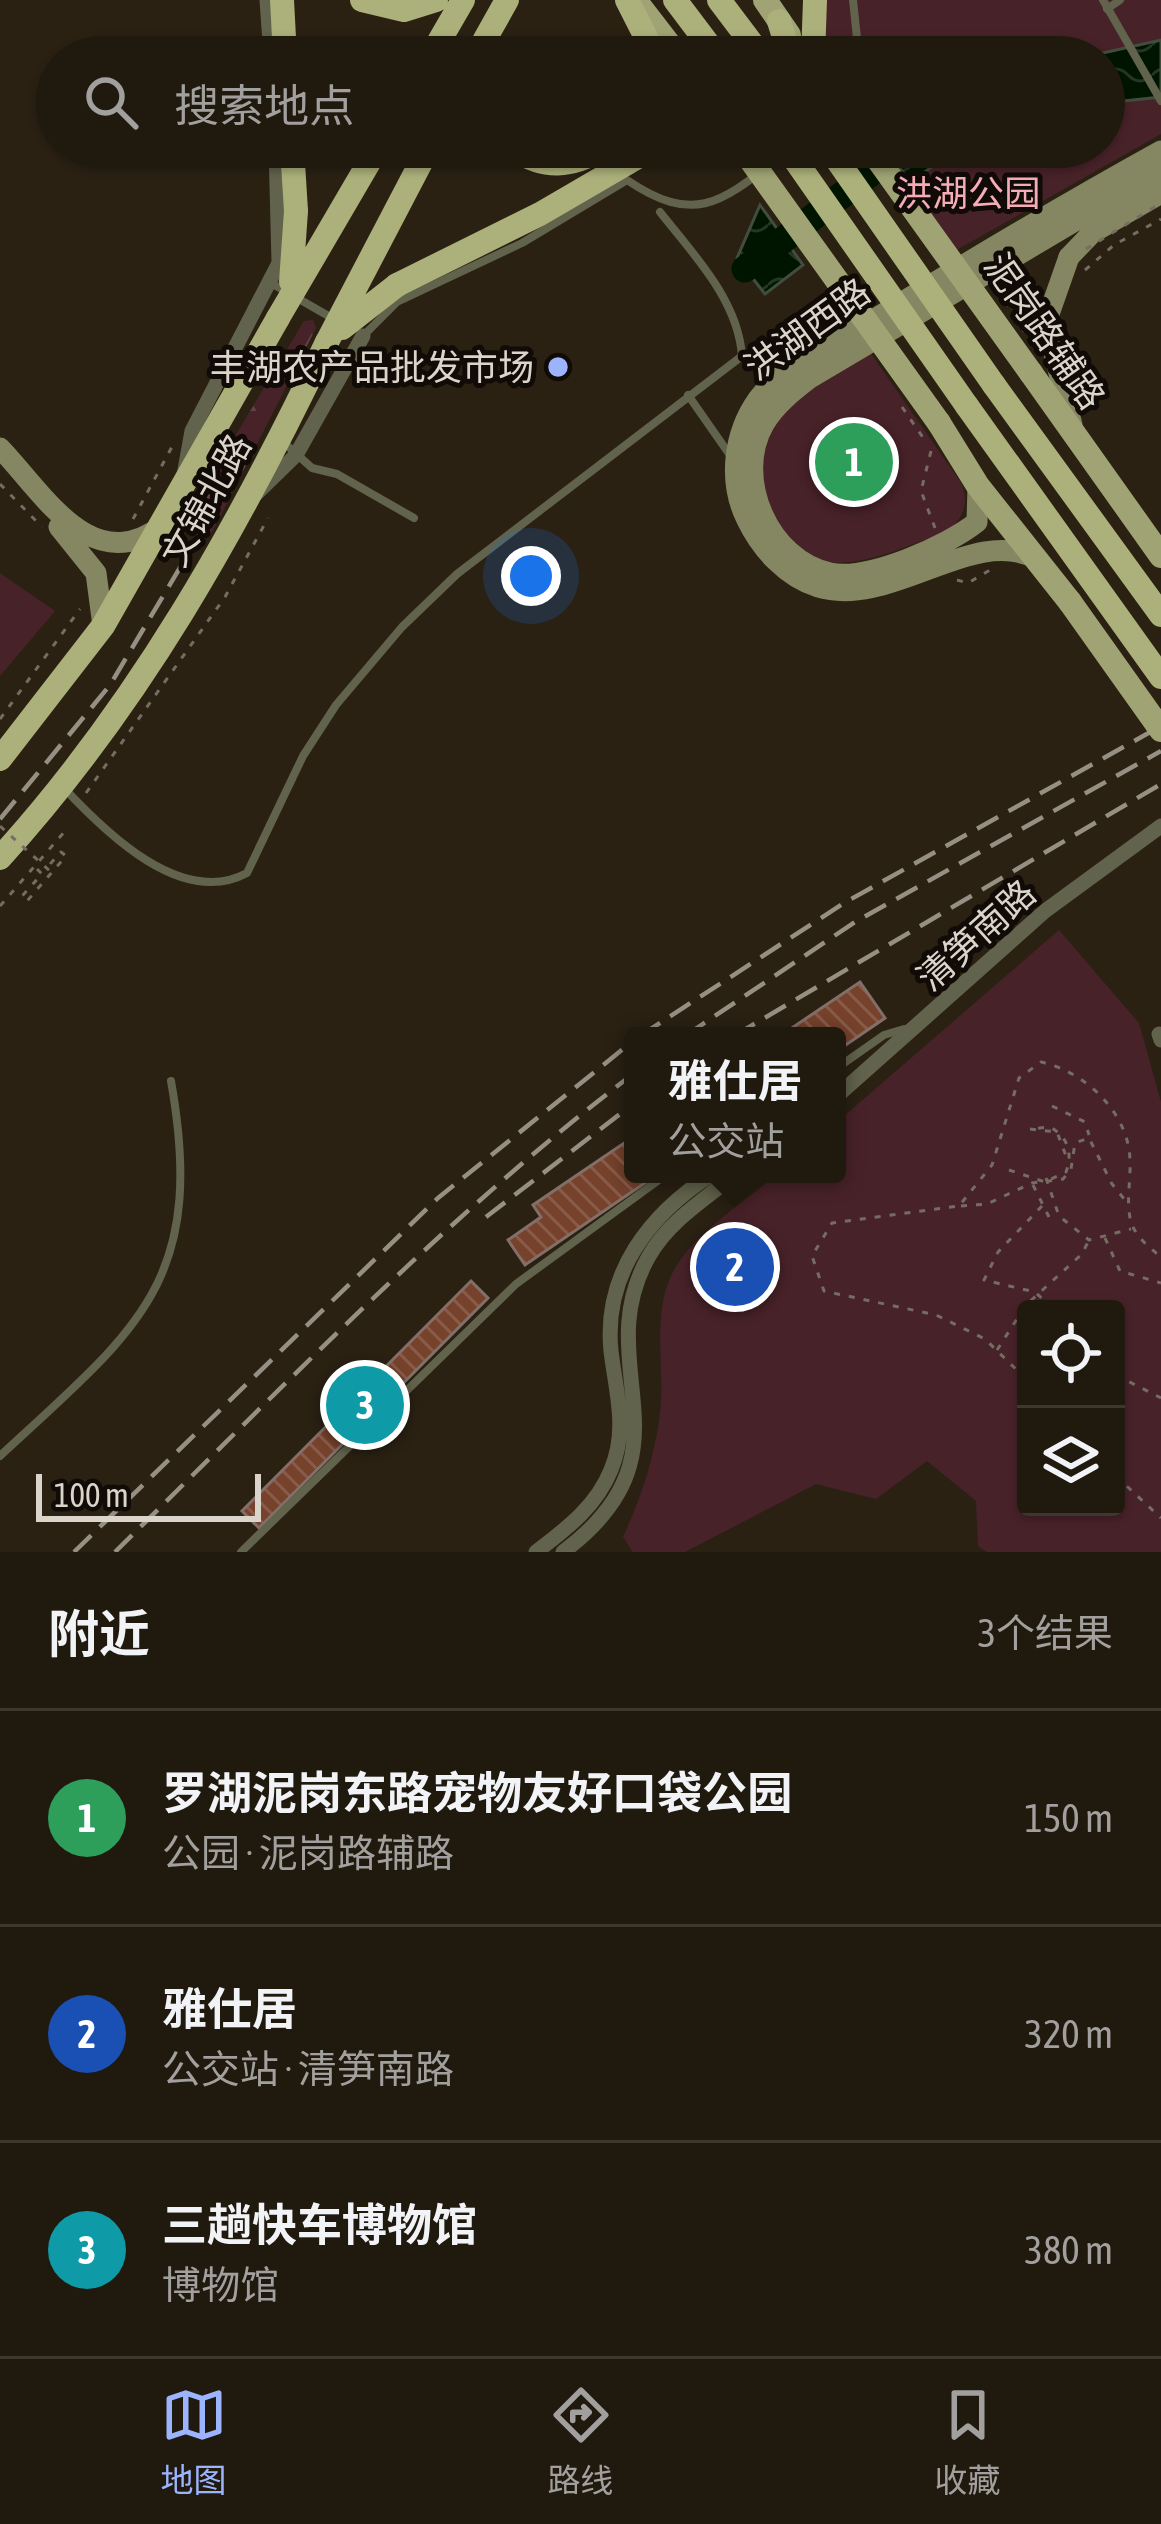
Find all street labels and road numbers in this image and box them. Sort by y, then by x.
street label: 泥岗路辅路 [976,245,1114,417]
street label: 洪湖西路 [736,270,878,388]
street label: 文锦北路 [153,427,259,573]
street label: 清笋南路 [908,871,1044,999]

